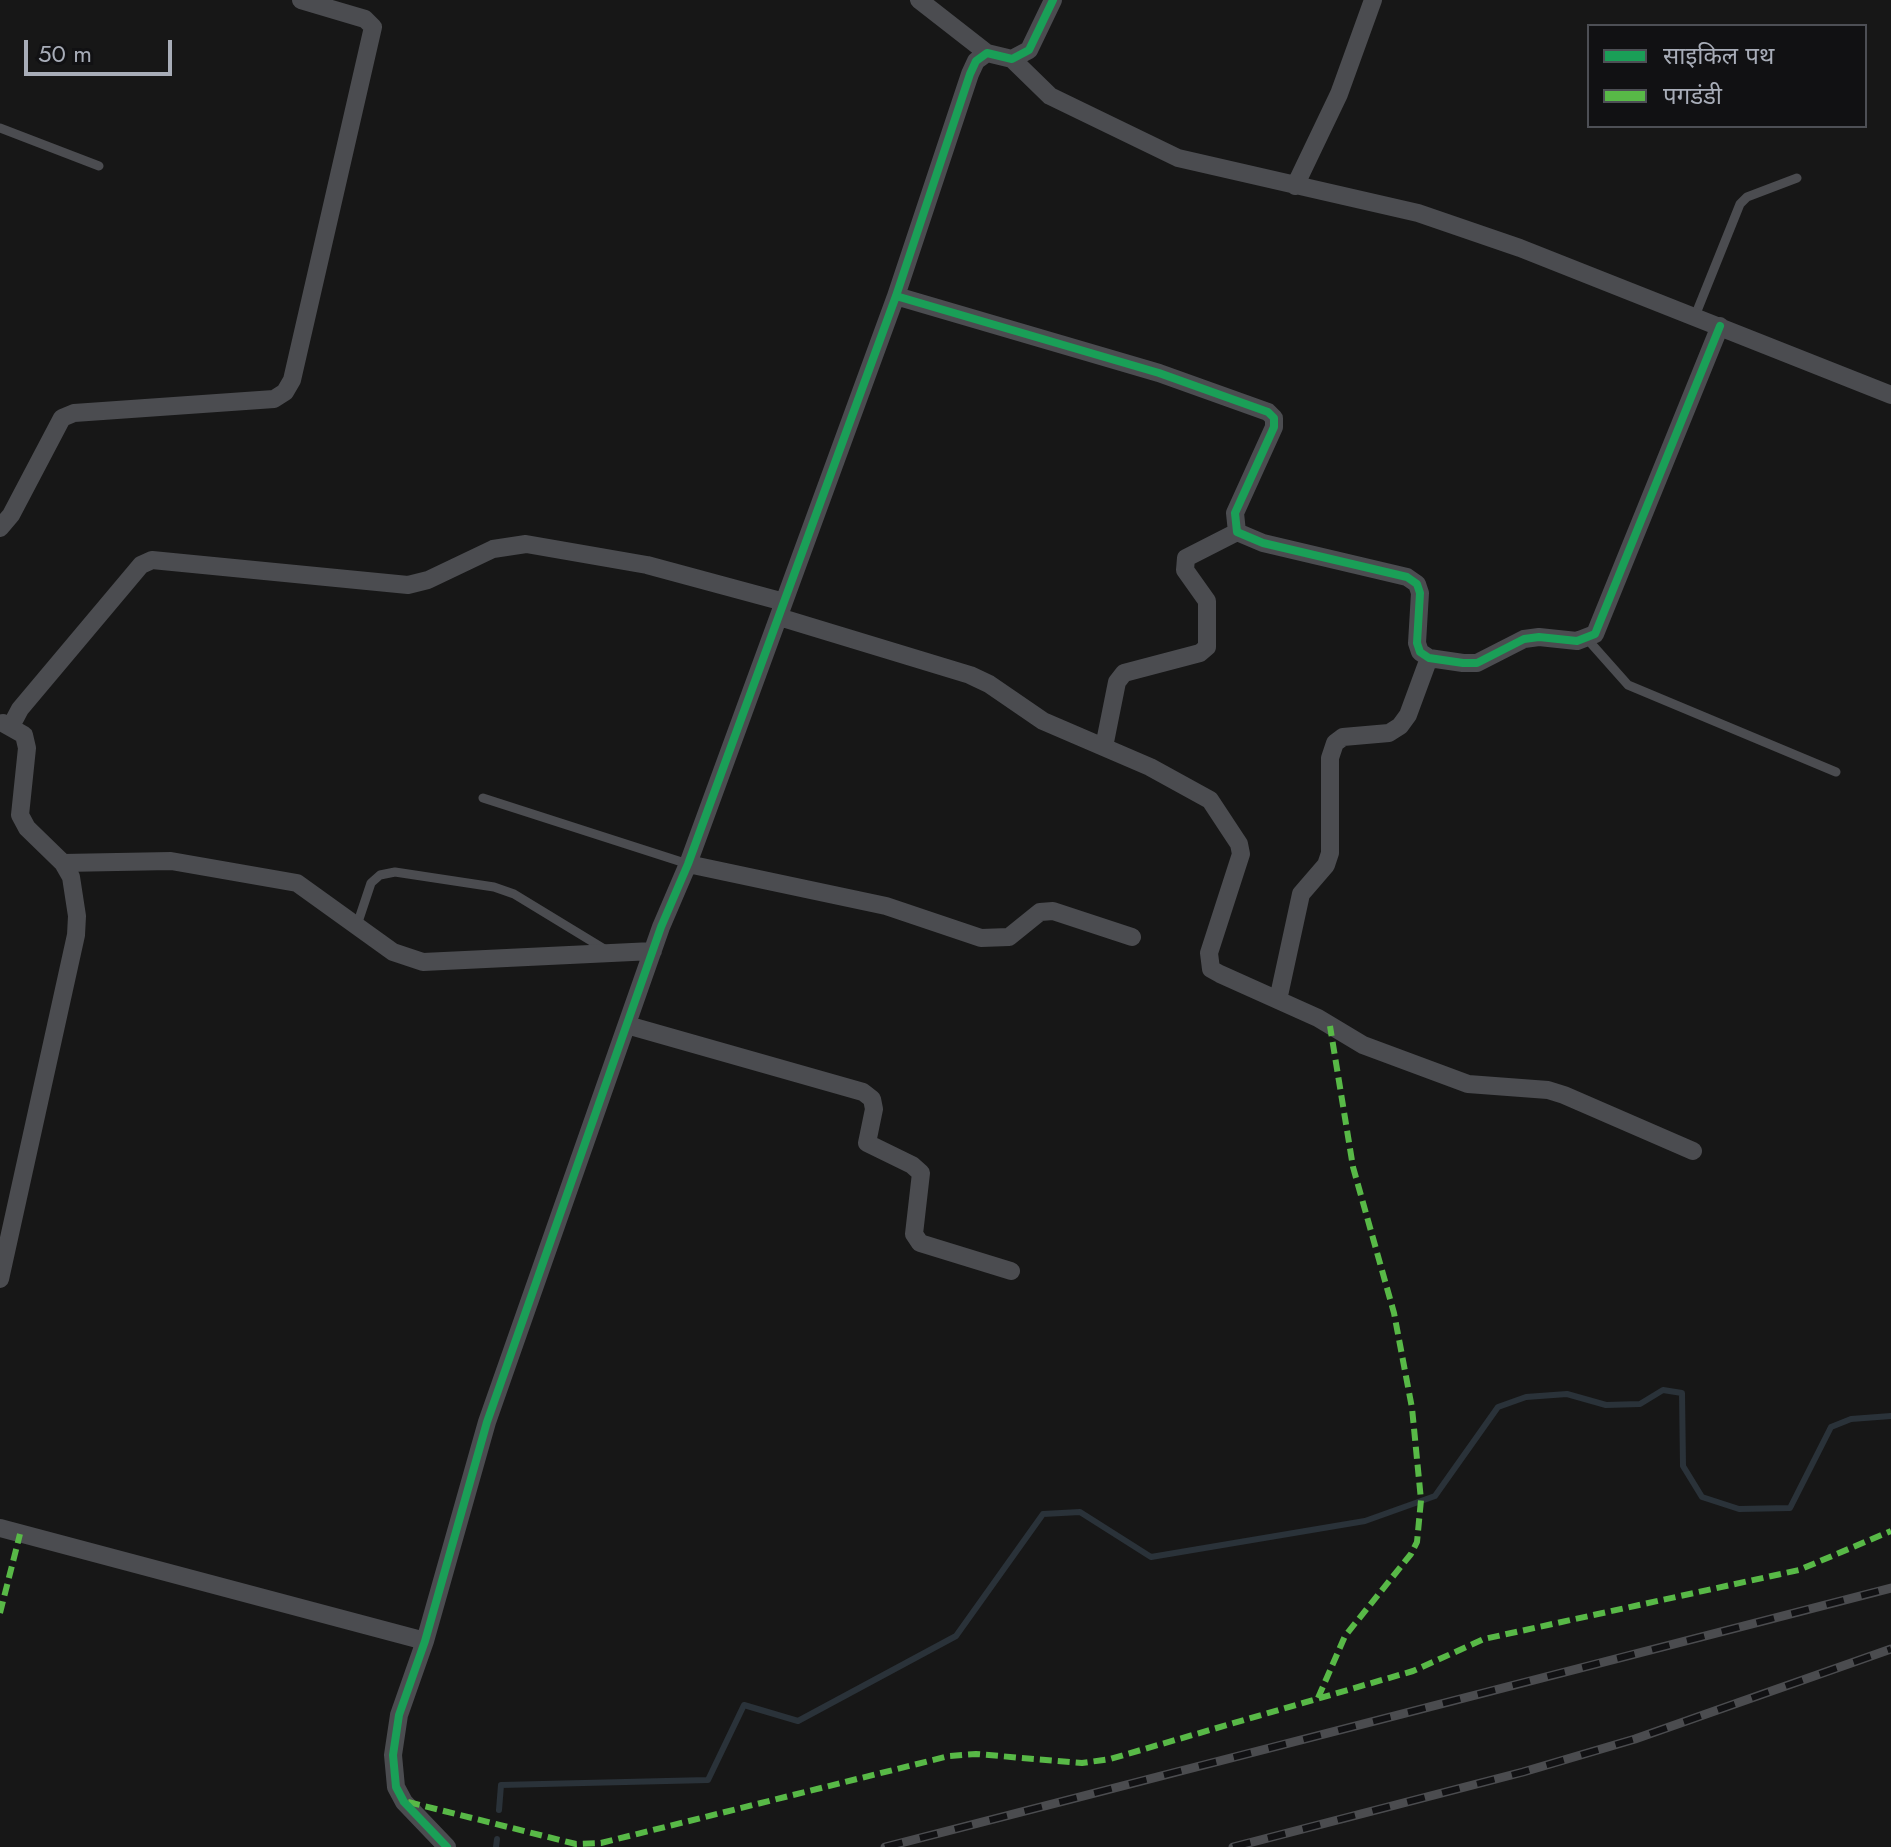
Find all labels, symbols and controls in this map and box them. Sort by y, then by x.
scale bar [28,24,176,74]
legend [1587,24,1867,128]
text: 50 m [38,36,92,71]
text: साइकिल पथ [1663,38,1774,73]
text: पगडंडी [1663,78,1722,113]

